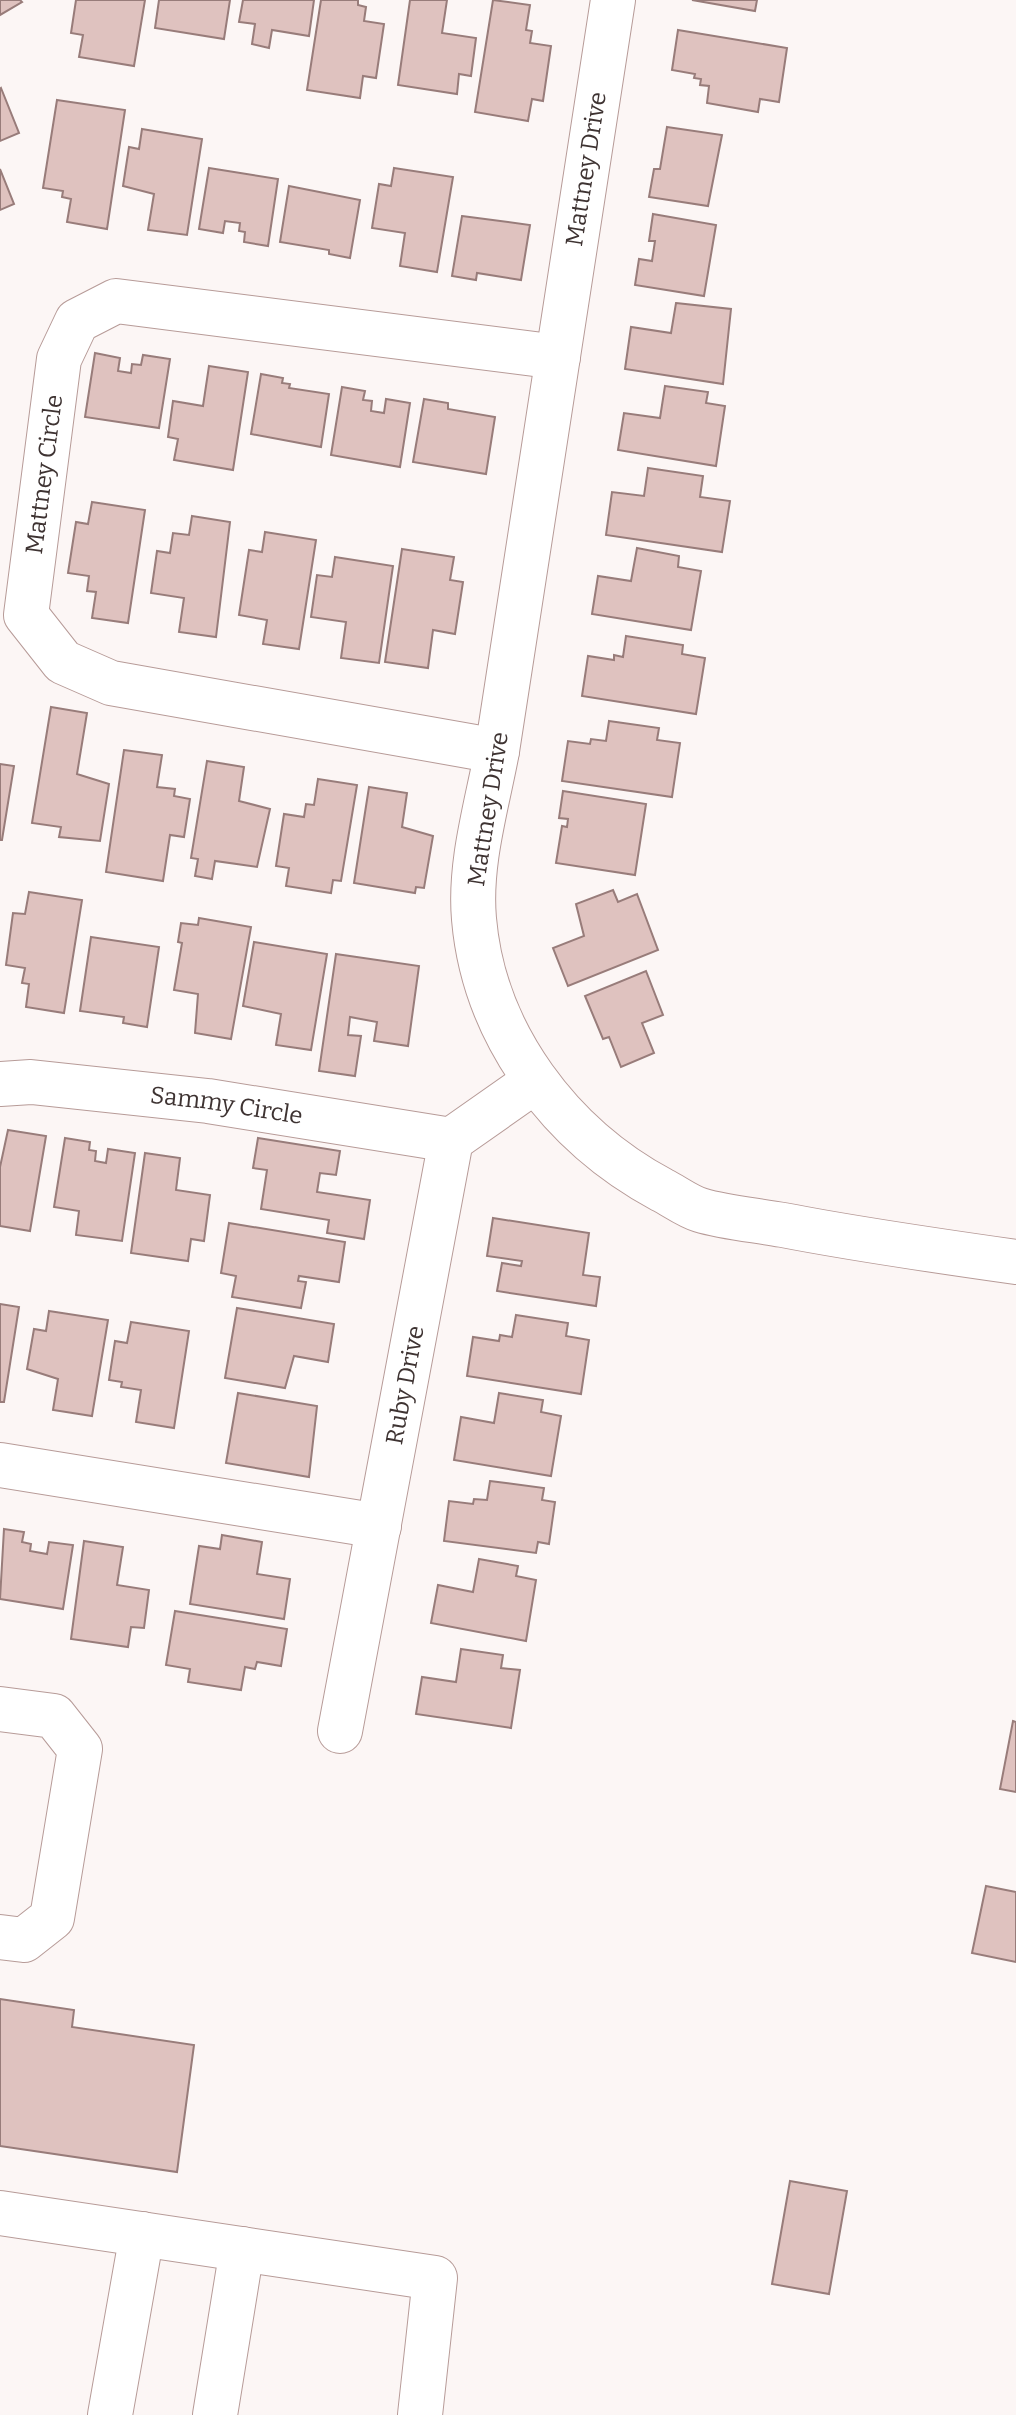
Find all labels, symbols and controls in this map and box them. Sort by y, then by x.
street label: Mattney Drive [560,90,612,248]
street label: Mattney Circle [20,393,68,556]
street label: Mattney Drive [462,730,514,888]
street label: Sammy Circle [149,1081,305,1130]
street label: Ruby Drive [380,1323,430,1447]

